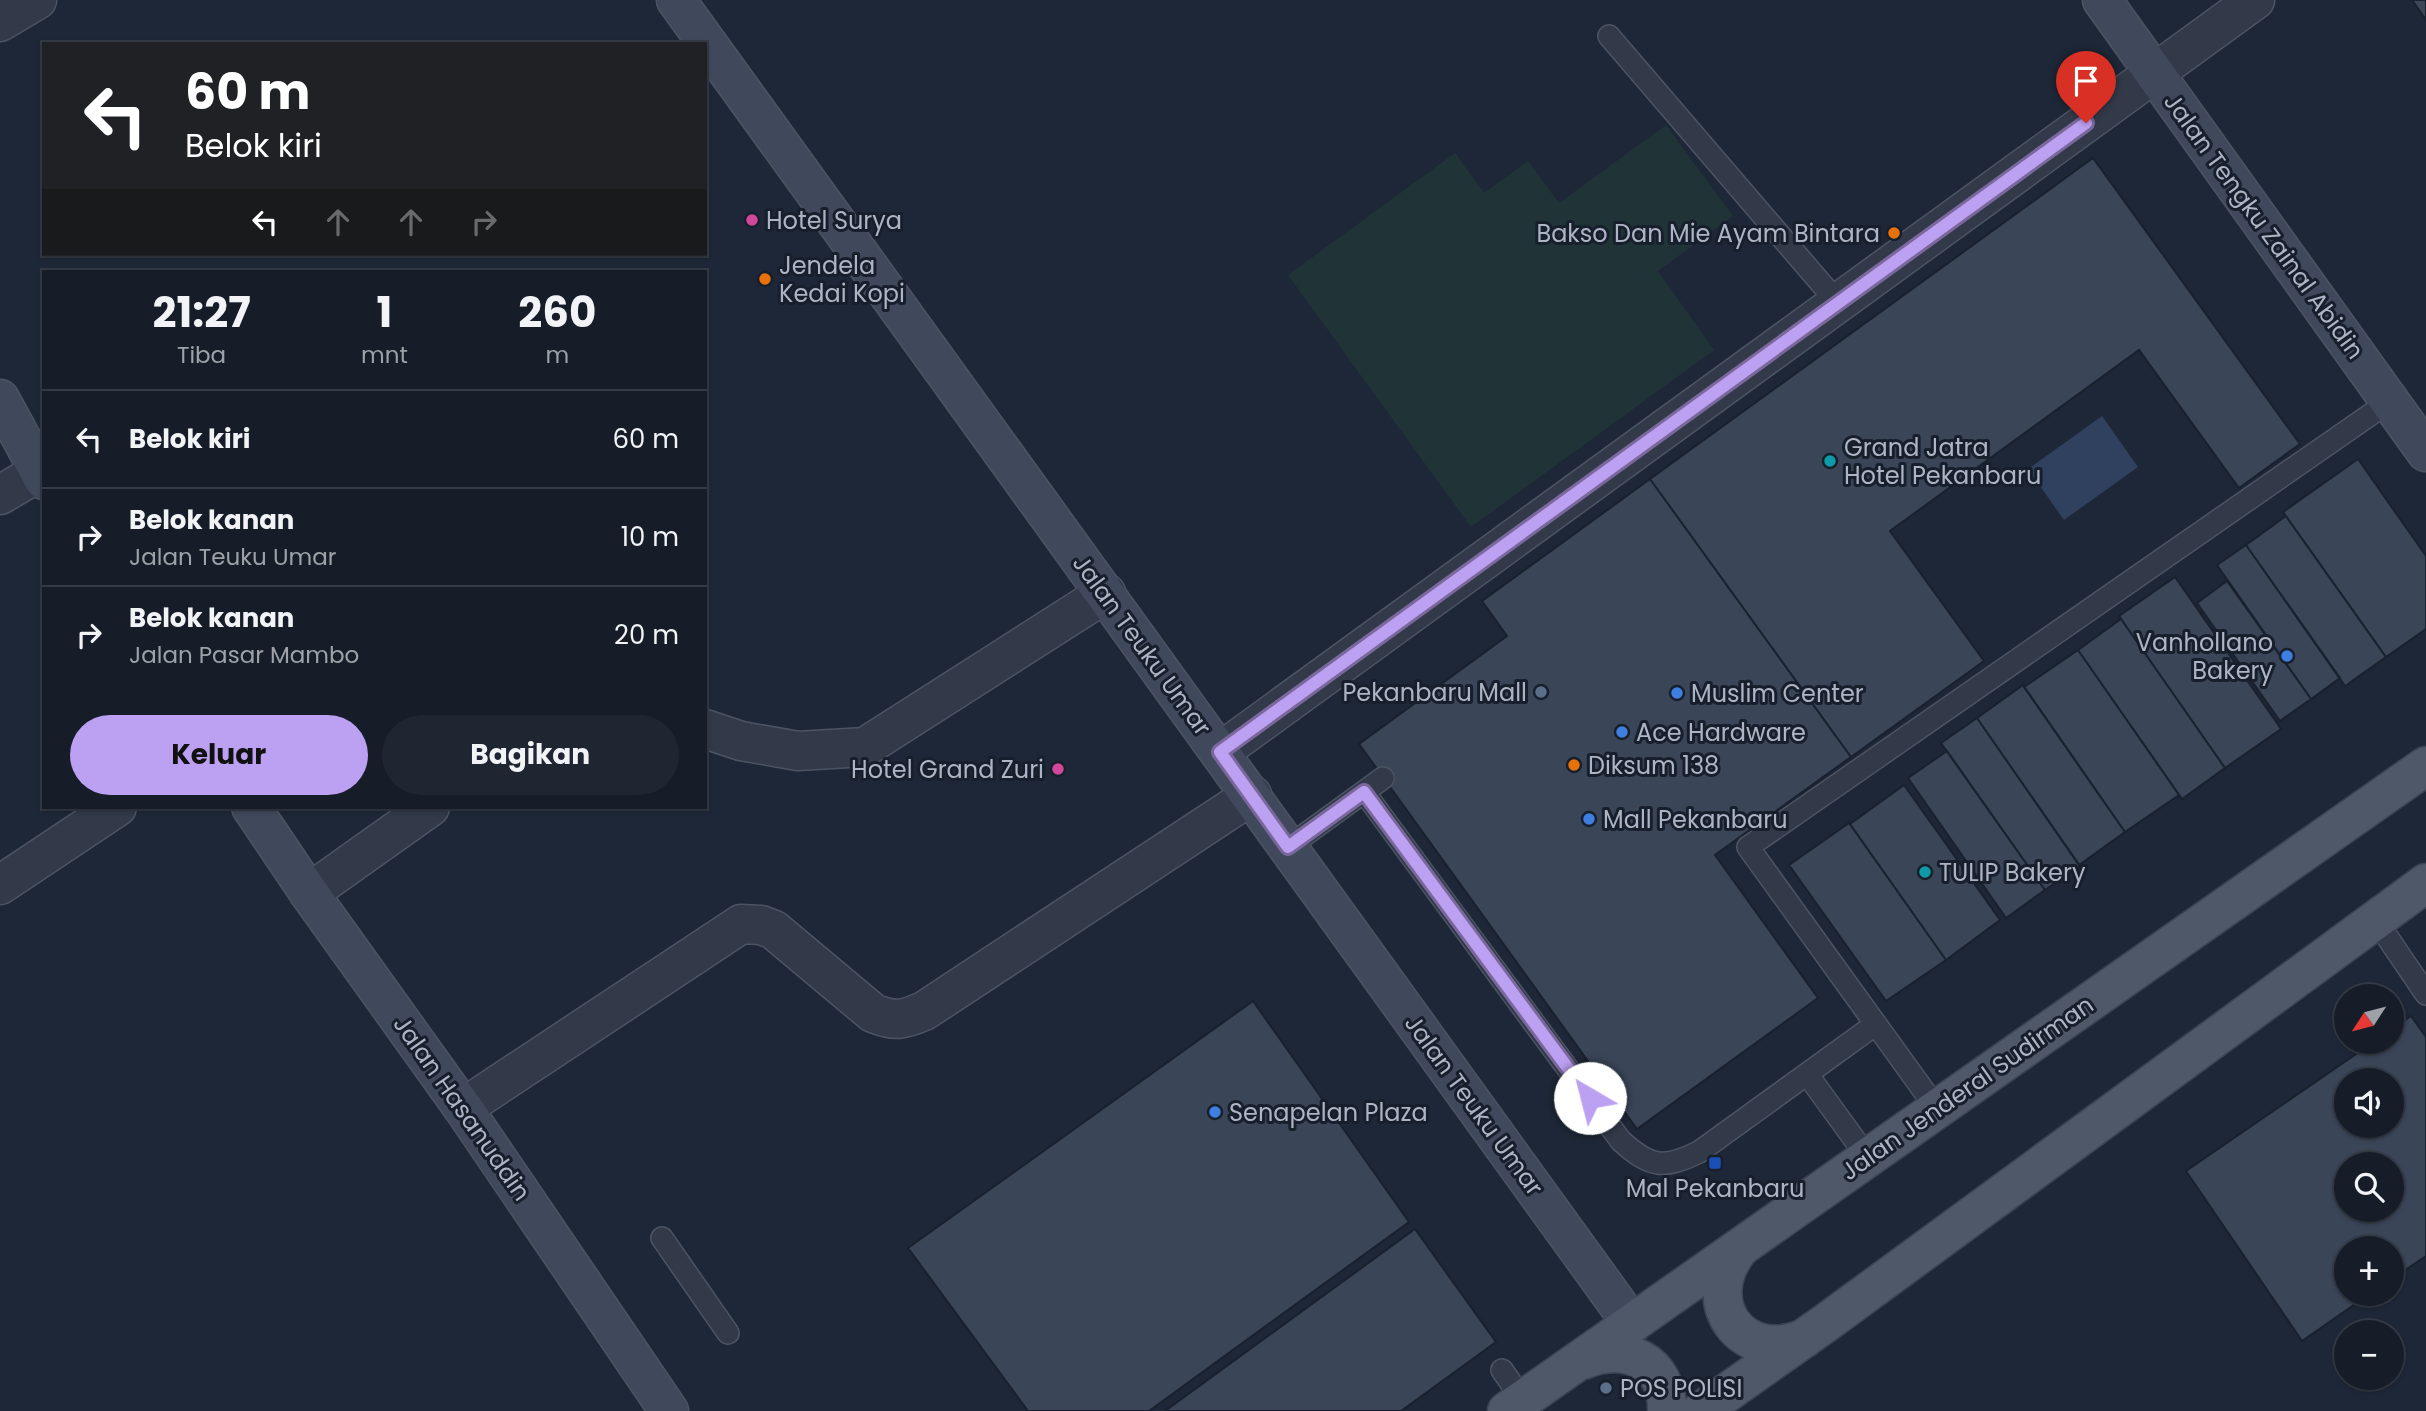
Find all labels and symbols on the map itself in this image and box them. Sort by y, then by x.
pin [2056,51,2116,123]
street label: Jalan Tengku Zainal Abidin [2156,86,2372,366]
place label: Hotel Surya [766,204,902,237]
marker: Hotel Surya [744,212,760,228]
place label: Bakso Dan Mie Ayam Bintara [1536,217,1880,250]
marker: Bakso Dan Mie Ayam Bintara [1886,225,1902,241]
place label: Jendela Kedai Kopi [779,249,905,310]
marker: Jendela Kedai Kopi [757,271,773,287]
place label: Grand Jatra Hotel Pekanbaru [1844,431,2041,492]
marker: Grand Jatra Hotel Pekanbaru [1822,453,1838,469]
street label: Jalan Teuku Umar [1065,548,1219,742]
place label: Vanhollano Bakery [2136,626,2273,687]
marker: Vanhollano Bakery [2279,648,2295,664]
place label: Pekanbaru Mall [1342,676,1527,709]
place label: Muslim Center [1691,677,1864,710]
marker: Pekanbaru Mall [1533,684,1549,700]
marker: Muslim Center [1669,685,1685,701]
place label: Ace Hardware [1636,716,1806,749]
marker: Ace Hardware [1614,724,1630,740]
place label: Diksum 138 [1588,749,1719,782]
place label: Hotel Grand Zuri [851,753,1044,786]
marker: Diksum 138 [1566,757,1582,773]
marker: Hotel Grand Zuri [1050,761,1066,777]
place label: Mall Pekanbaru [1603,803,1788,836]
marker: Mall Pekanbaru [1581,811,1597,827]
place label: TULIP Bakery [1939,856,2086,889]
marker: TULIP Bakery [1917,864,1933,880]
north arrow [2334,984,2404,1054]
street label: Jalan Jenderal Sudirman [1834,988,2100,1188]
street label: Jalan Teuku Umar [1397,1008,1551,1202]
street label: Jalan Hasanuddin [386,1009,538,1207]
position arrow [1553,1061,1627,1135]
place label: Senapelan Plaza [1229,1096,1428,1129]
marker: Senapelan Plaza [1207,1104,1223,1120]
marker: Mal Pekanbaru [1707,1155,1723,1171]
place label: Mal Pekanbaru [1626,1172,1804,1205]
place label: POS POLISI [1620,1372,1742,1405]
marker: POS POLISI [1598,1380,1614,1396]

